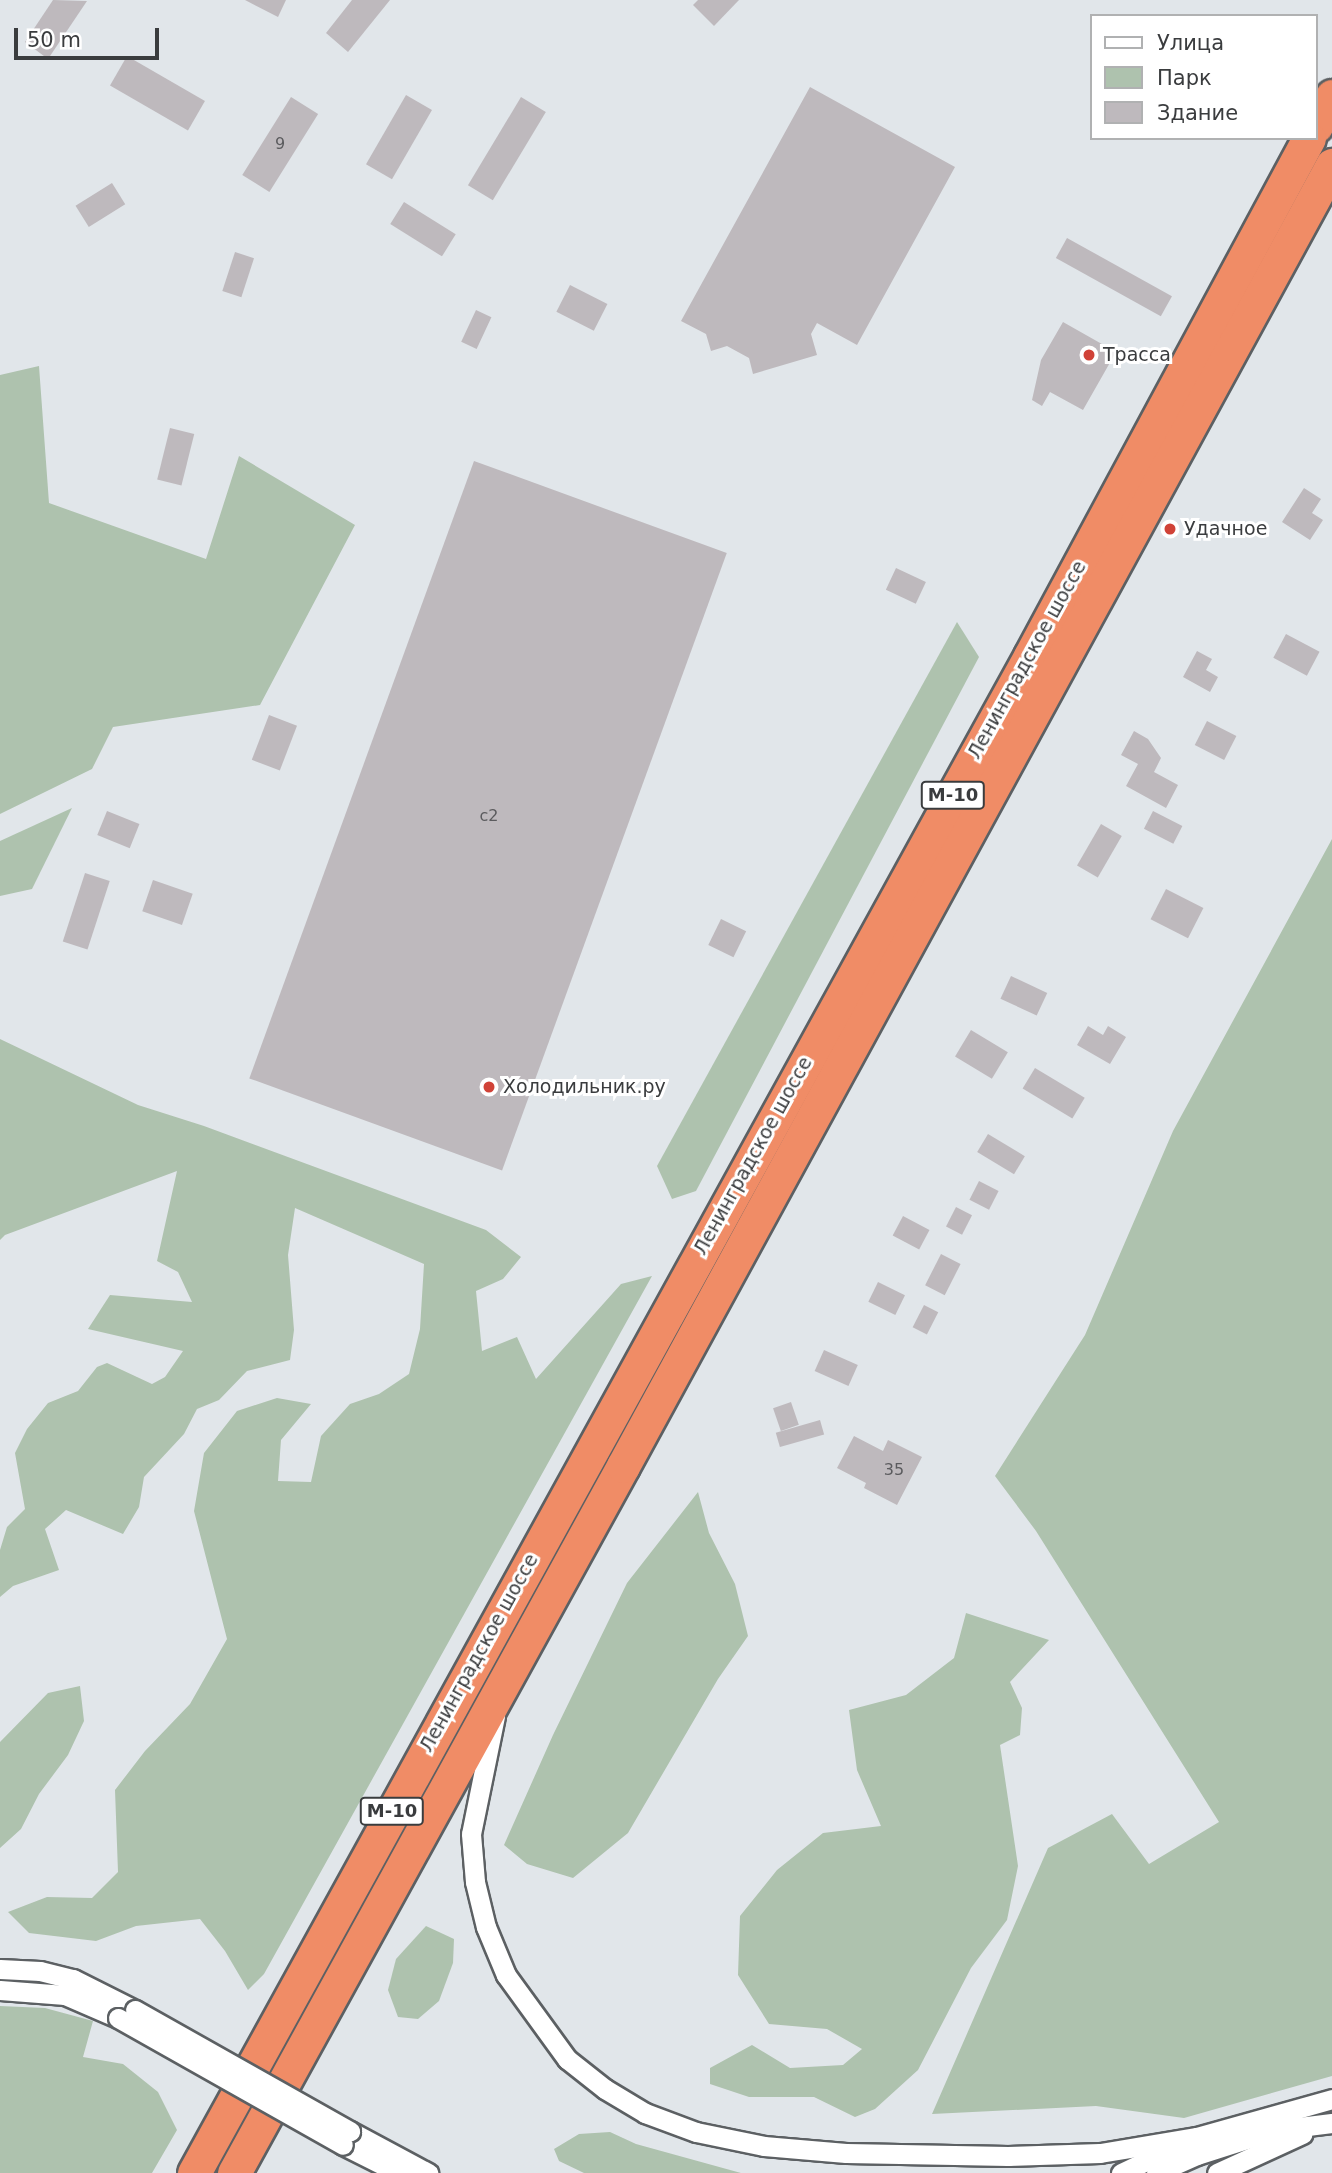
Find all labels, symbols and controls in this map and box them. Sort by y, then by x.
scale bar [18,14,163,58]
legend [1090,14,1318,140]
text: 50 m [27,28,81,52]
text: Улица [1157,31,1224,55]
text: Парк [1157,66,1212,90]
text: Здание [1157,101,1238,125]
house number: 9 [275,134,285,154]
place label: Трасса [1103,344,1171,366]
marker: Трасса [1081,347,1097,363]
place label: Удачное [1184,518,1267,540]
marker: Удачное [1162,521,1178,537]
street label: Ленинградское шоссе [963,557,1091,763]
road number: М-10 [920,780,986,810]
house number: с2 [480,806,498,826]
street label: Ленинградское шоссе [689,1053,817,1259]
place label: Холодильник.ру [503,1076,666,1098]
marker: Холодильник.ру [481,1079,497,1095]
house number: 35 [884,1460,904,1480]
street label: Ленинградское шоссе [415,1550,543,1756]
road number: М-10 [359,1797,425,1826]

